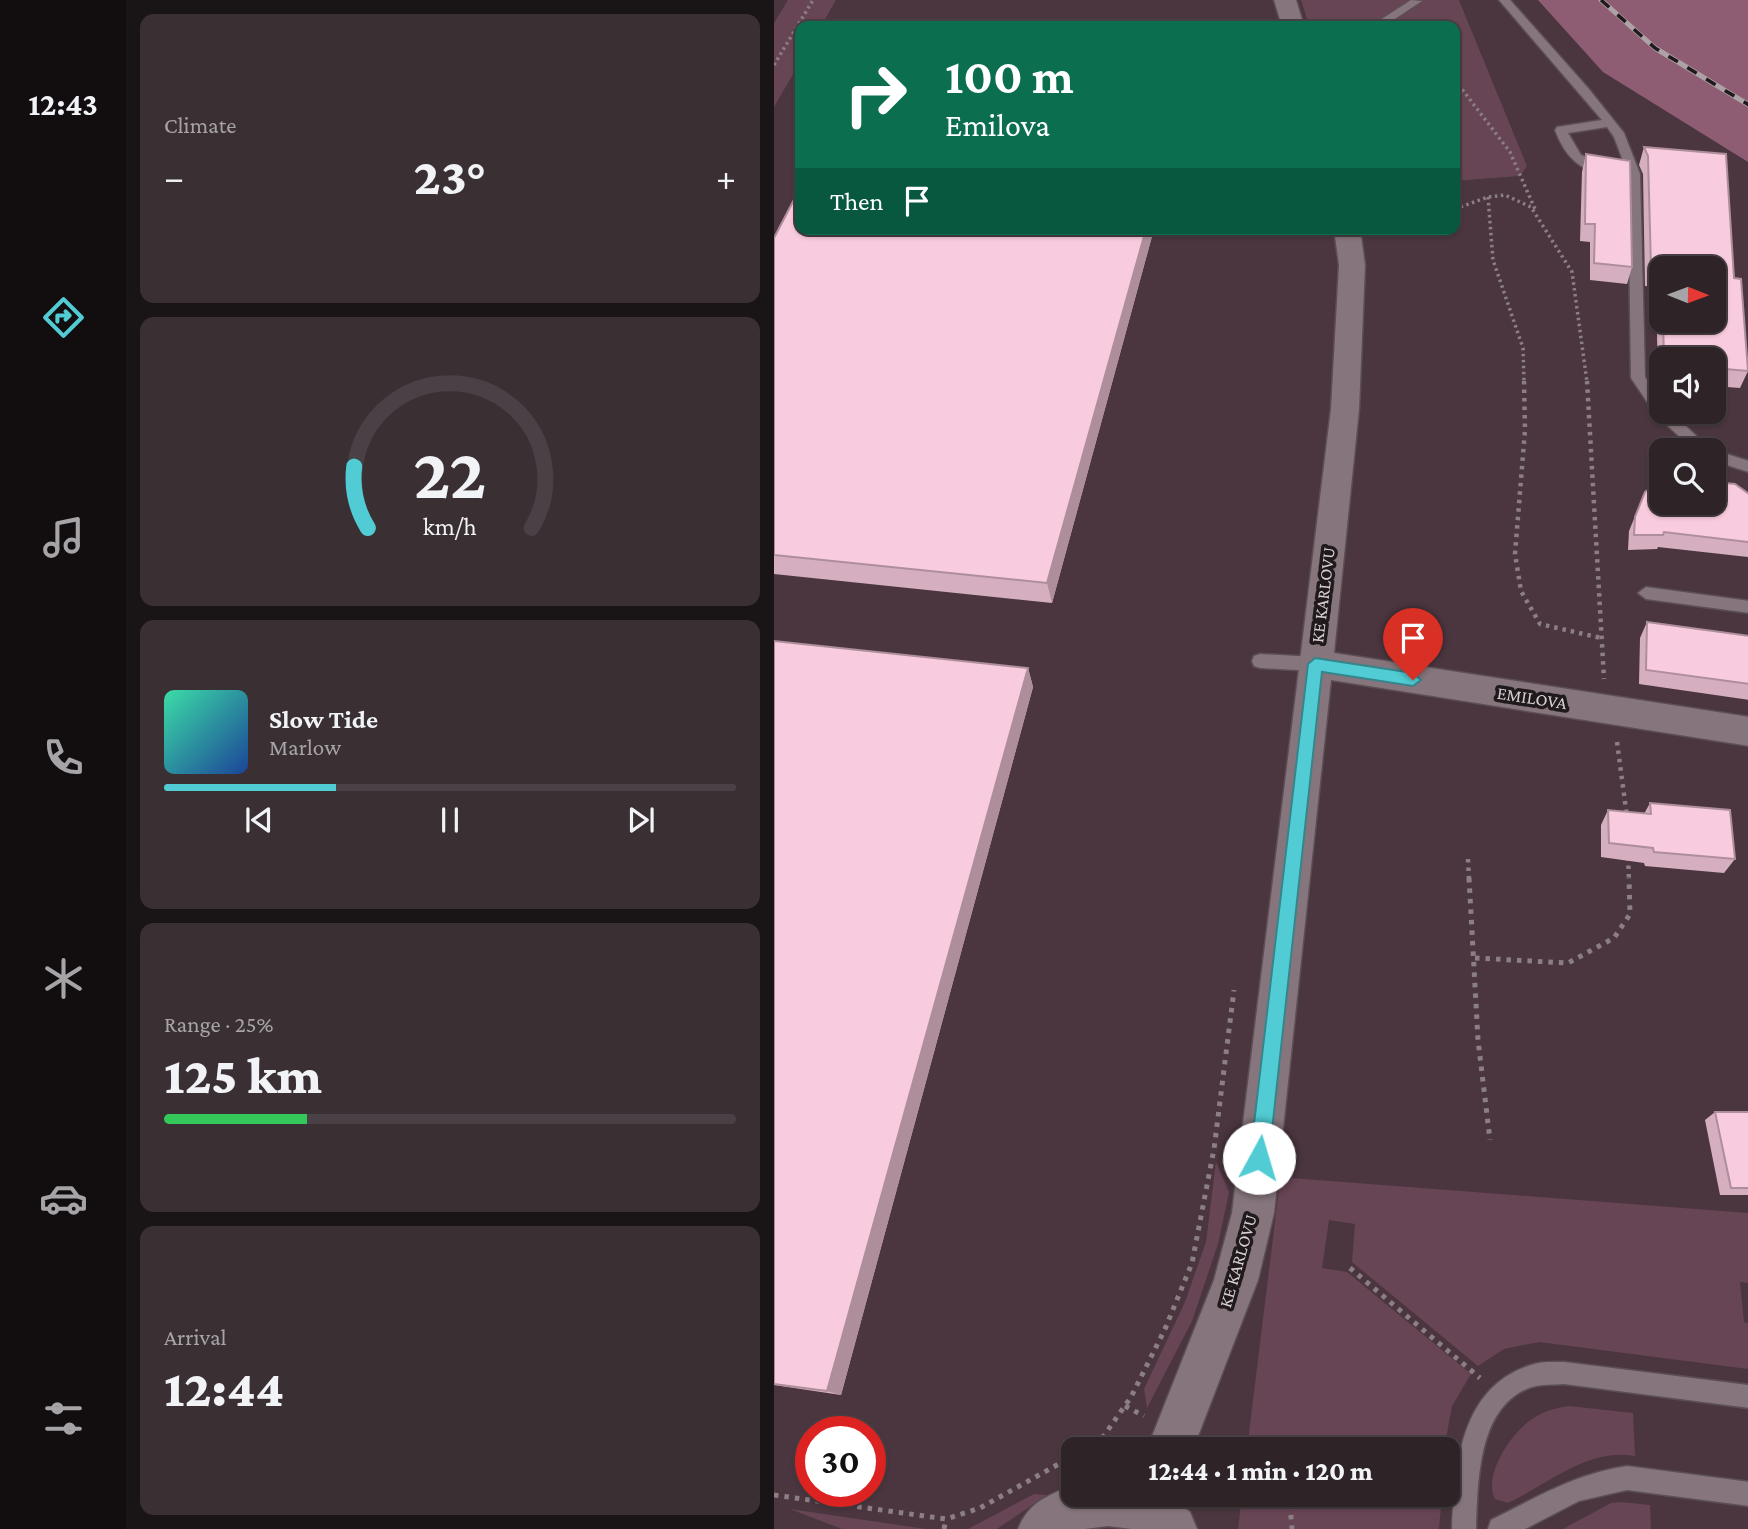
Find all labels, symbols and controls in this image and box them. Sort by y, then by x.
icon: right [830,49,921,140]
text: 100 m [945,49,1074,104]
text: 12:43 [28,86,98,122]
text: Emilova [945,107,1050,143]
text: Climate [164,112,236,138]
text: 23° [414,147,486,205]
text: − [164,156,184,198]
text: + [716,156,736,198]
icon: arrive [898,182,936,220]
text: Then [830,187,884,216]
north arrow [1649,256,1726,332]
map controls [1649,256,1726,515]
icon: directions [39,293,88,342]
button: sound [1649,347,1726,424]
text: 22 [413,433,487,514]
button: search [1649,438,1726,515]
text: km/h [423,512,477,539]
icon: music [39,513,88,562]
street label: KE KARLOVU [1307,546,1339,644]
pin [1383,608,1443,680]
icon: arrive [1394,619,1432,657]
street label: EMILOVA [1496,683,1569,714]
text: Slow Tide [269,705,378,734]
icon: phone [39,733,88,782]
text: Marlow [269,734,341,760]
icon: previous [240,801,278,839]
icon: pause [431,801,469,839]
icon: next [622,801,660,839]
icon: climate [39,954,88,1003]
text: Range · 25% [164,1011,273,1037]
text: 125 km [164,1046,322,1104]
position arrow [1222,1121,1296,1195]
icon: car [39,1174,88,1223]
street label: KE KARLOVU [1215,1212,1261,1310]
text: Arrival [164,1324,227,1350]
text: 12:44 [164,1359,284,1417]
icon: filters [39,1394,88,1443]
speed limit sign: 30 [795,1416,886,1507]
text: 12:44 · 1 min · 120 m [1148,1457,1373,1486]

